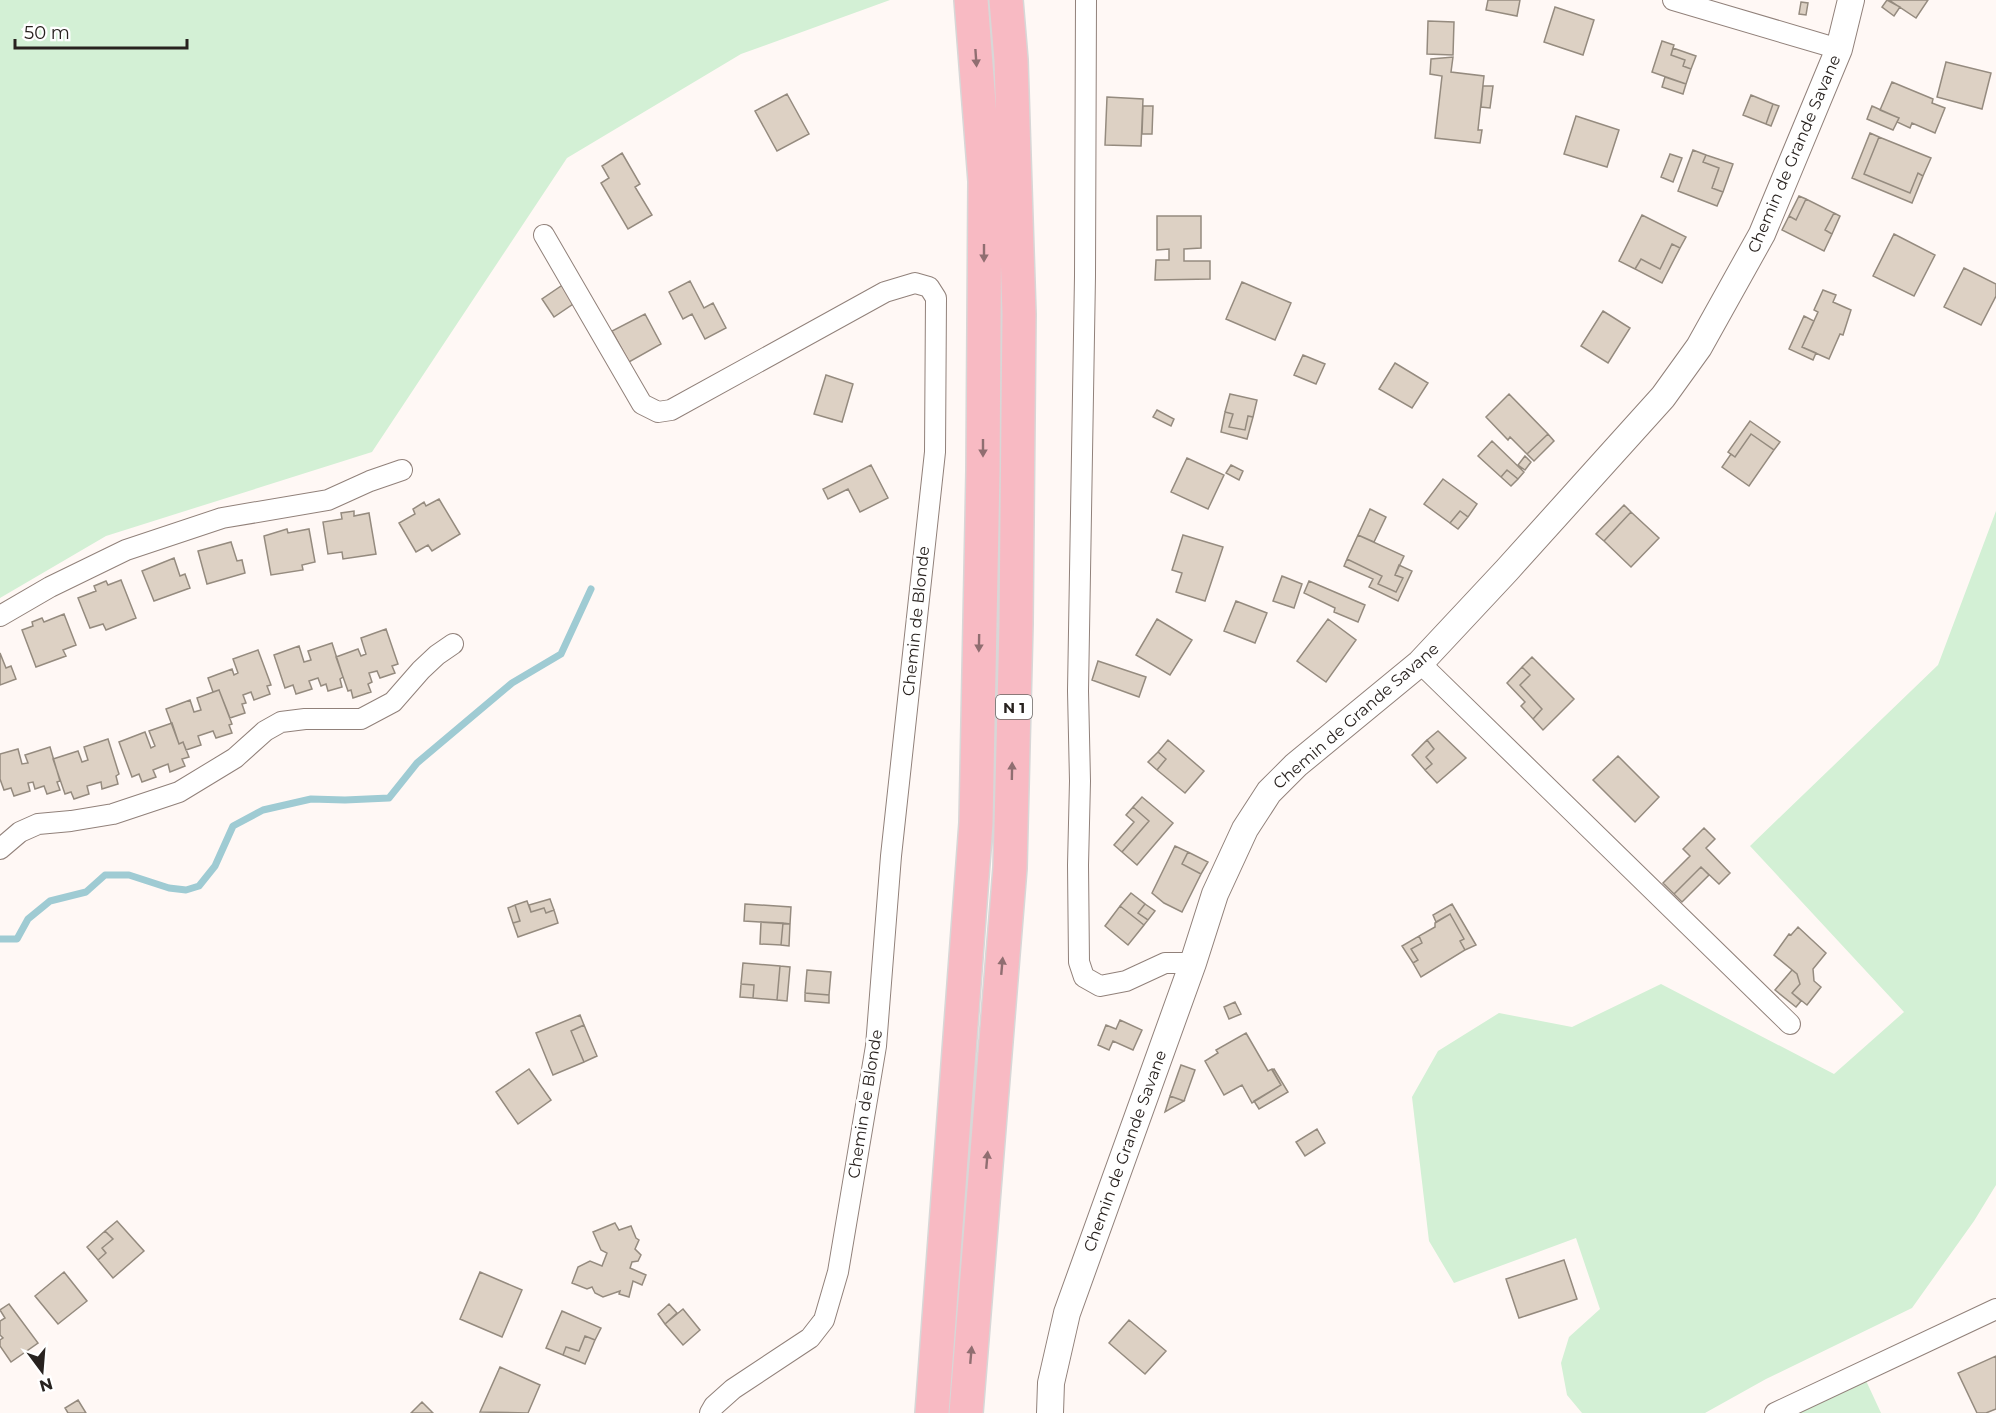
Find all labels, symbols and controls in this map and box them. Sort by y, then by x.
scale bar [15,12,188,50]
text: 50 m [24,22,70,44]
one-way arrow [971,49,980,68]
street label: Chemin de Grande Savane [1744,52,1844,256]
one-way arrow [979,244,989,263]
one-way arrow [978,439,988,458]
street label: Chemin de Blonde [899,545,933,697]
one-way arrow [975,633,984,652]
street label: Chemin de Grande Savane [1269,639,1443,793]
road number: N 1 [996,695,1032,719]
one-way arrow [1008,762,1017,781]
one-way arrow [997,956,1007,975]
street label: Chemin de Blonde [844,1028,886,1180]
street label: Chemin de Grande Savane [1080,1048,1170,1254]
one-way arrow [982,1151,991,1170]
north arrow [12,1341,72,1401]
one-way arrow [966,1345,976,1364]
text: N [37,1374,55,1396]

